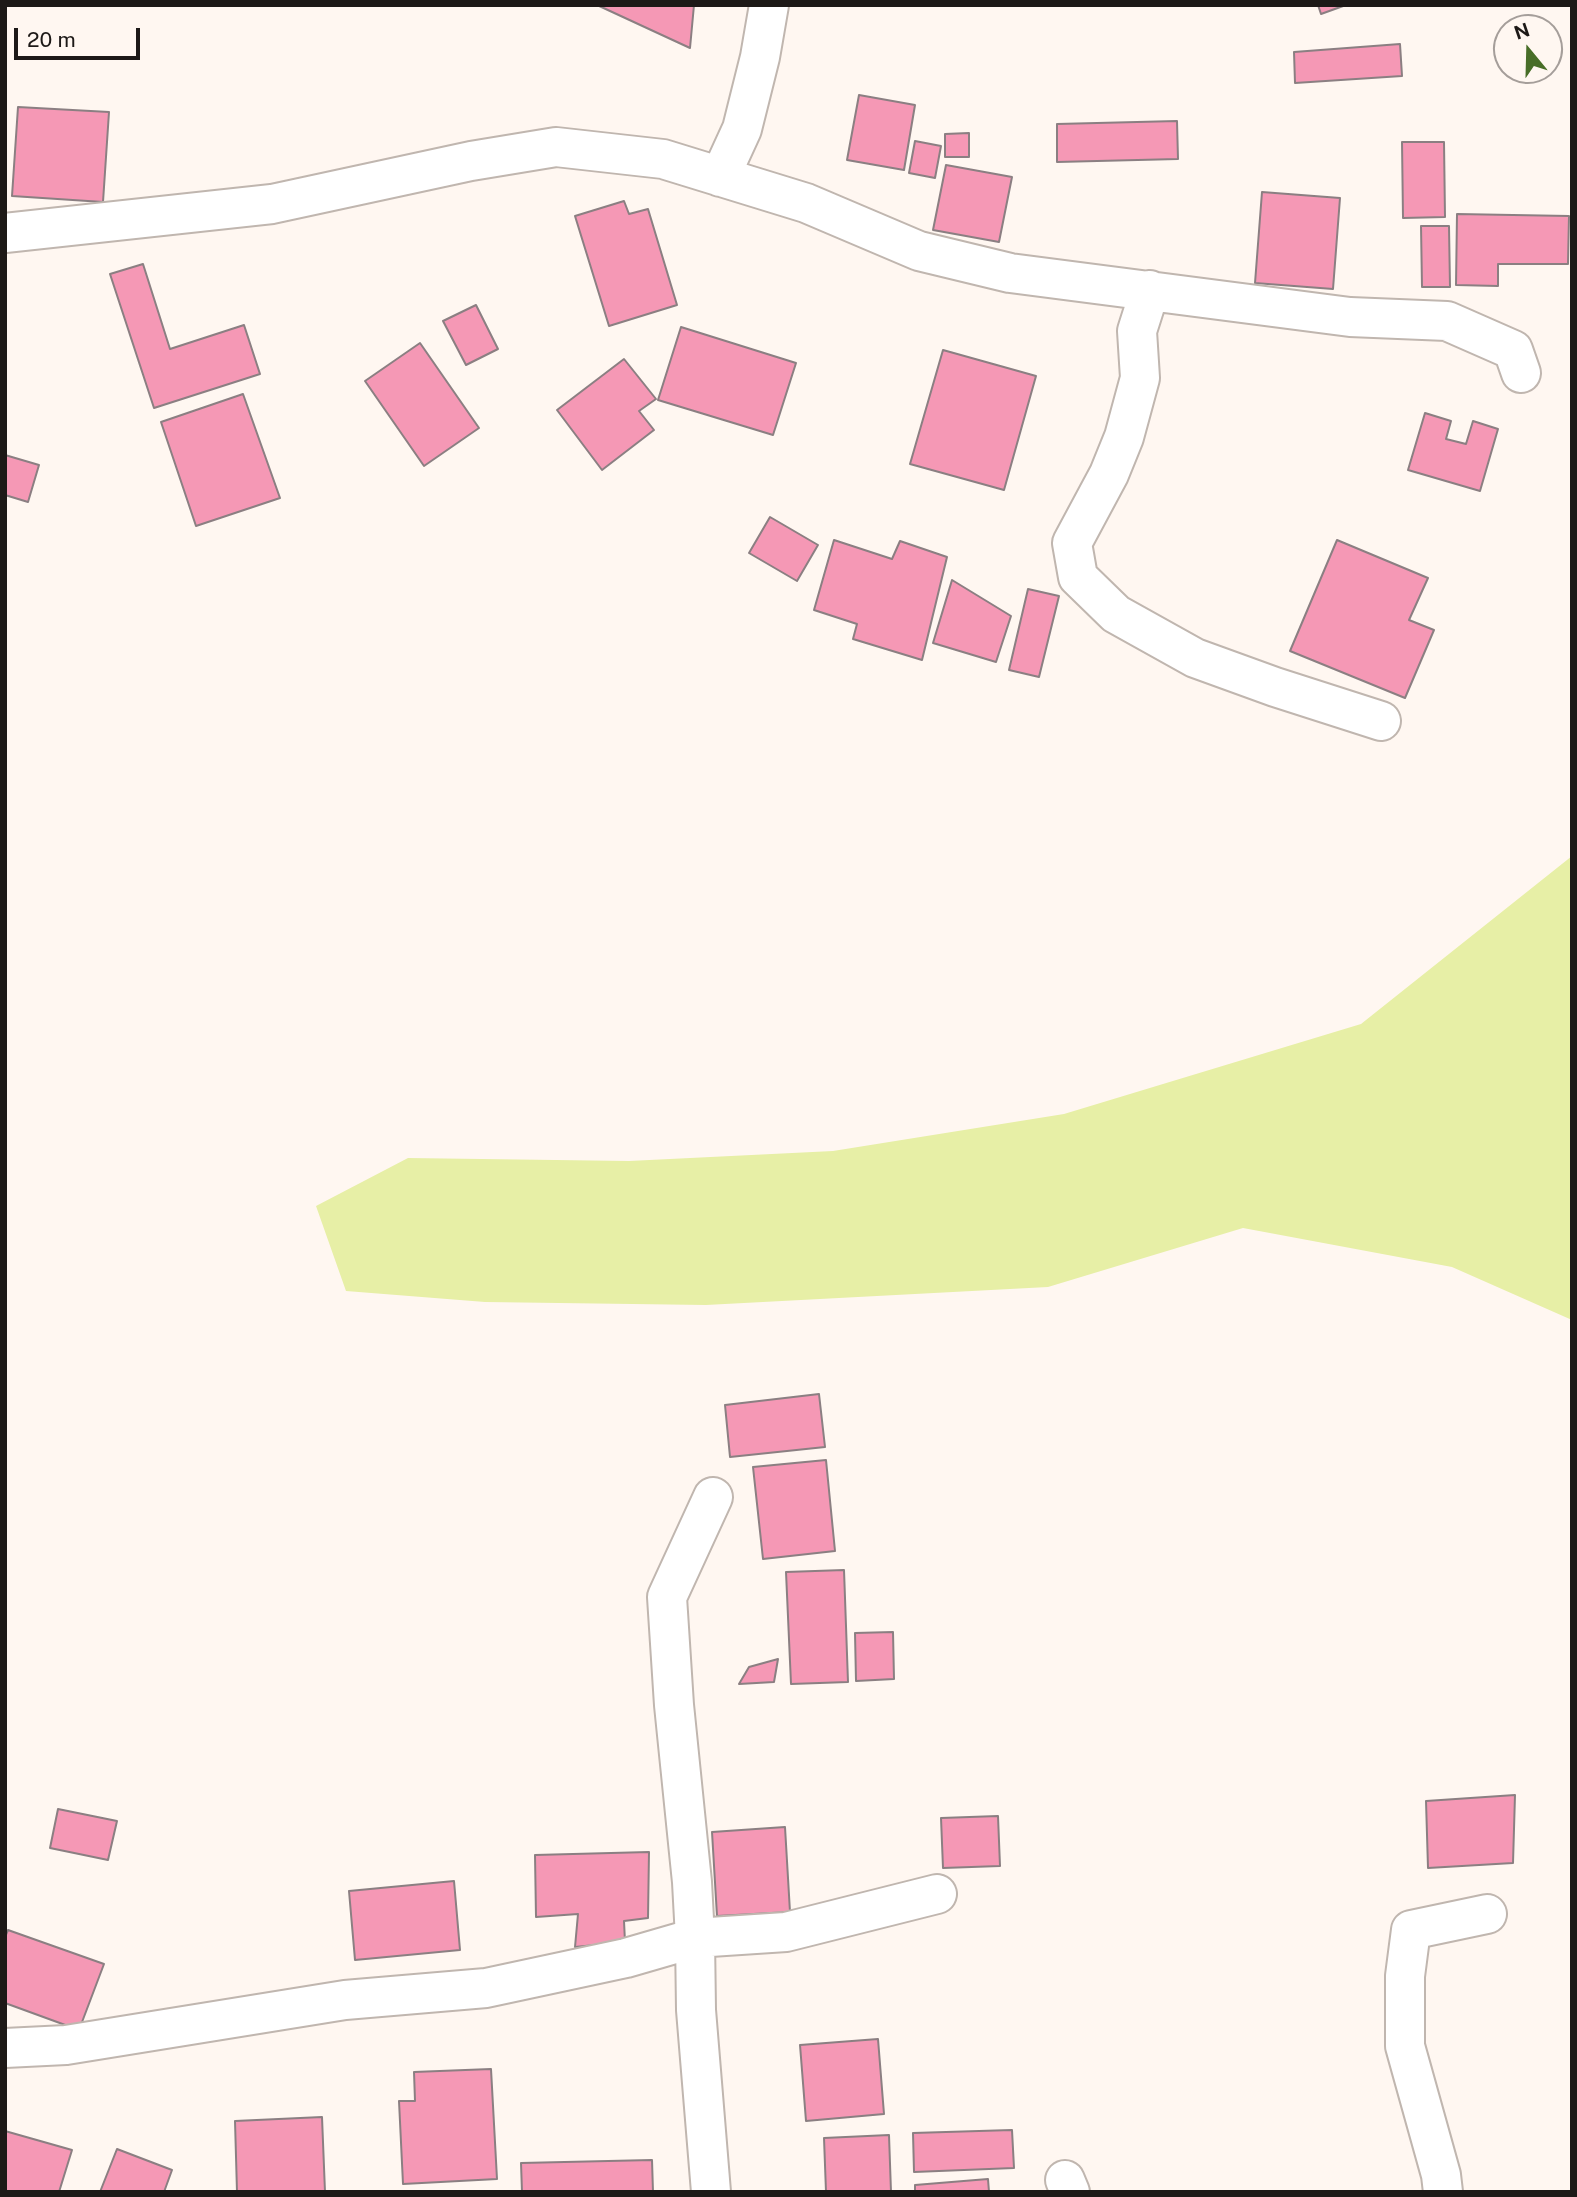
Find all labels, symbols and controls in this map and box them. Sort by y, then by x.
scale bar [18,14,144,58]
north arrow [1493,14,1563,84]
text: N [1511,18,1532,44]
text: 20 m [27,27,76,52]

